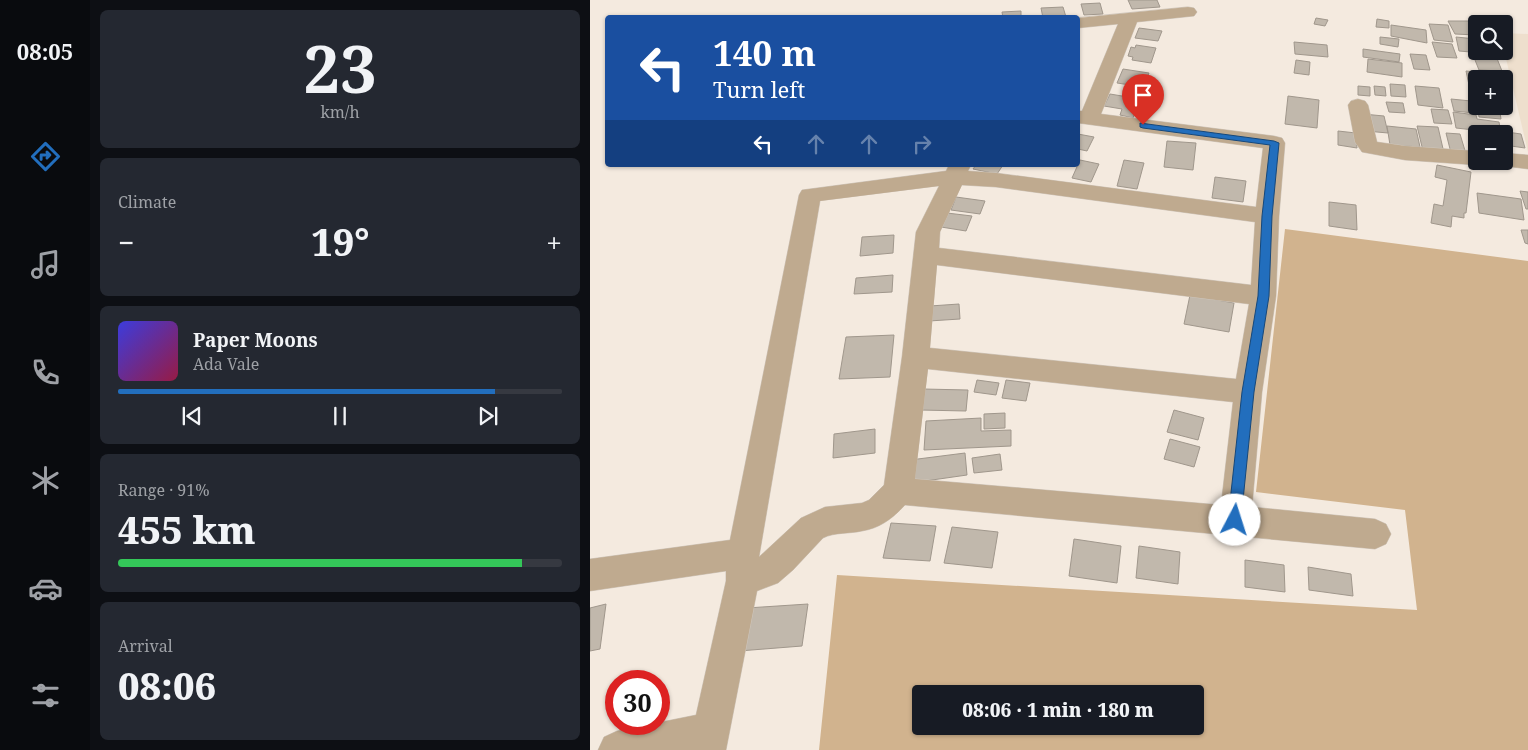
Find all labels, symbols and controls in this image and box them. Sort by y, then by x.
map controls [1468,15,1513,170]
button: search [1468,15,1513,60]
text: 23 [303,24,377,112]
text: 140 m [713,29,816,76]
icon: left [630,35,695,100]
text: 08:05 [17,36,73,66]
button: + [1468,70,1513,115]
text: Turn left [713,74,805,104]
pin [1122,74,1164,125]
icon: arrive [1129,81,1157,109]
text: km/h [320,101,360,123]
button: − [1468,125,1513,170]
icon: left [749,130,777,158]
icon: ahead [802,130,830,158]
icon: ahead [855,130,883,158]
icon: right [908,130,936,158]
icon: directions [28,139,63,174]
text: Climate [118,191,176,213]
text: 19° [311,215,369,267]
text: − [118,223,134,261]
text: + [546,223,562,261]
icon: music [28,247,63,282]
text: Paper Moons [193,327,318,353]
text: Ada Vale [193,353,259,375]
icon: phone [28,355,63,390]
icon: previous [178,402,206,430]
icon: pause [326,402,354,430]
icon: next [474,402,502,430]
icon: climate [28,463,63,498]
text: Range · 91% [118,479,210,501]
position arrow [1208,493,1260,545]
text: 455 km [118,503,256,555]
icon: car [28,571,63,606]
text: Arrival [118,635,173,657]
text: 08:06 [118,659,216,711]
speed limit sign: 30 [605,670,670,735]
icon: filters [28,678,63,713]
text: 08:06 · 1 min · 180 m [962,697,1154,723]

